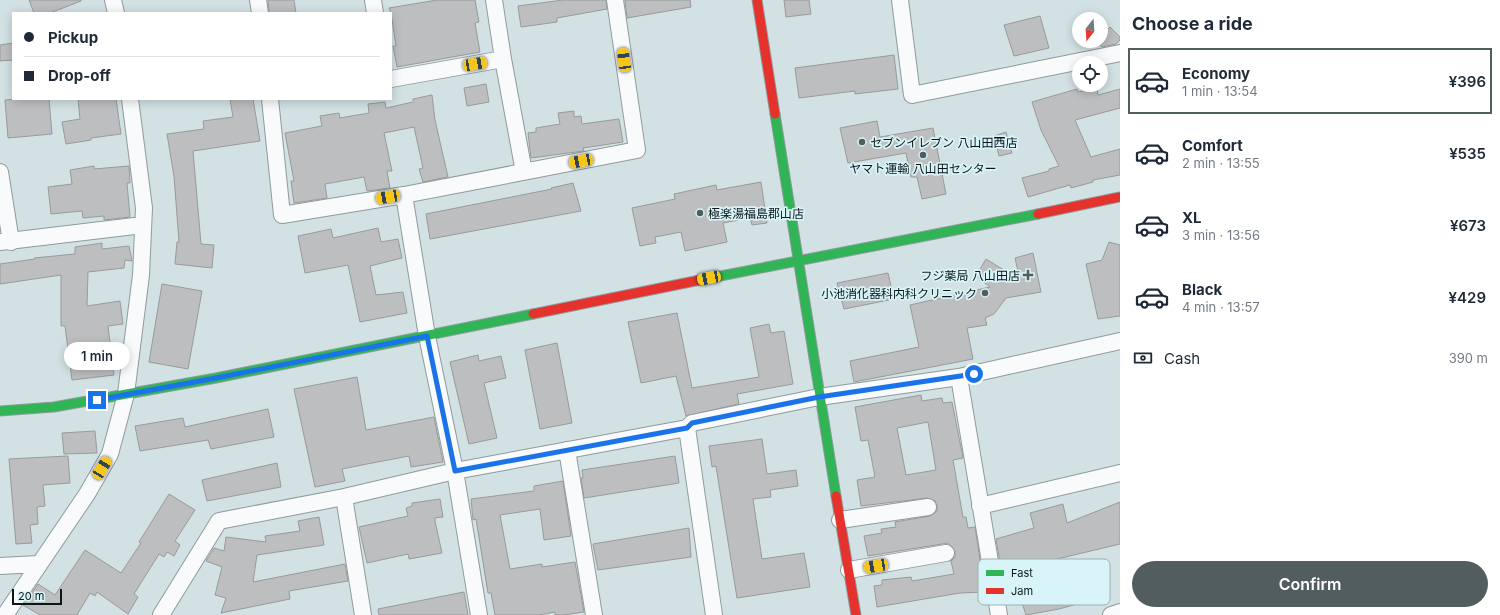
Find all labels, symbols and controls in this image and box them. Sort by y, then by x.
north arrow [1072,12,1108,48]
map controls [1072,12,1108,92]
text: Choose a ride [1132,13,1253,34]
text: Pickup [48,28,98,47]
car [616,47,632,73]
car [462,56,488,72]
button: locate [1072,56,1108,92]
icon: car [1134,63,1170,99]
text: Economy [1182,64,1250,83]
text: Drop-off [48,66,111,85]
text: ¥396 [1449,72,1486,91]
text: 1 min · 13:54 [1182,83,1258,99]
place label: セブンイレブン 八山田西店 [870,135,1017,150]
icon: car [1134,135,1170,171]
text: Comfort [1182,136,1243,155]
marker: セブンイレブン 八山田西店 [857,137,867,147]
text: ¥535 [1449,144,1486,163]
marker: ヤマト運輸 八山田センター [918,150,928,160]
car [568,153,594,169]
text: 2 min · 13:55 [1182,155,1260,171]
place label: ヤマト運輸 八山田センター [849,161,997,176]
car [375,189,401,205]
place label: 極楽湯福島郡山店 [708,206,804,221]
icon: car [1134,207,1170,243]
marker: 極楽湯福島郡山店 [695,208,705,218]
text: XL [1182,208,1202,227]
text: ¥673 [1450,216,1486,235]
text: 3 min · 13:56 [1182,227,1260,243]
place label: フジ薬局 八山田店 [921,268,1020,283]
car [696,270,722,286]
marker: フジ薬局 八山田店 [1023,270,1033,280]
icon: car [1134,279,1170,315]
text: Black [1182,280,1222,299]
place label: 小池消化器科内科クリニック [821,286,977,301]
marker: 小池消化器科内科クリニック [980,288,990,298]
text: ¥429 [1449,288,1486,307]
text: 4 min · 13:57 [1182,299,1260,315]
callout: 1 min [64,342,130,370]
icon: cash [1132,347,1154,369]
text: 1 min [81,348,113,364]
text: Cash [1164,349,1200,368]
text: 390 m [1449,350,1488,366]
route start [965,365,983,383]
route end [88,391,106,409]
car [91,455,113,481]
car [863,558,889,574]
legend [978,559,1110,605]
button: Confirm [1132,561,1488,607]
text: Fast [1011,566,1033,580]
text: Jam [1011,584,1033,598]
scale bar [12,587,62,606]
text: 20 m [18,589,44,603]

